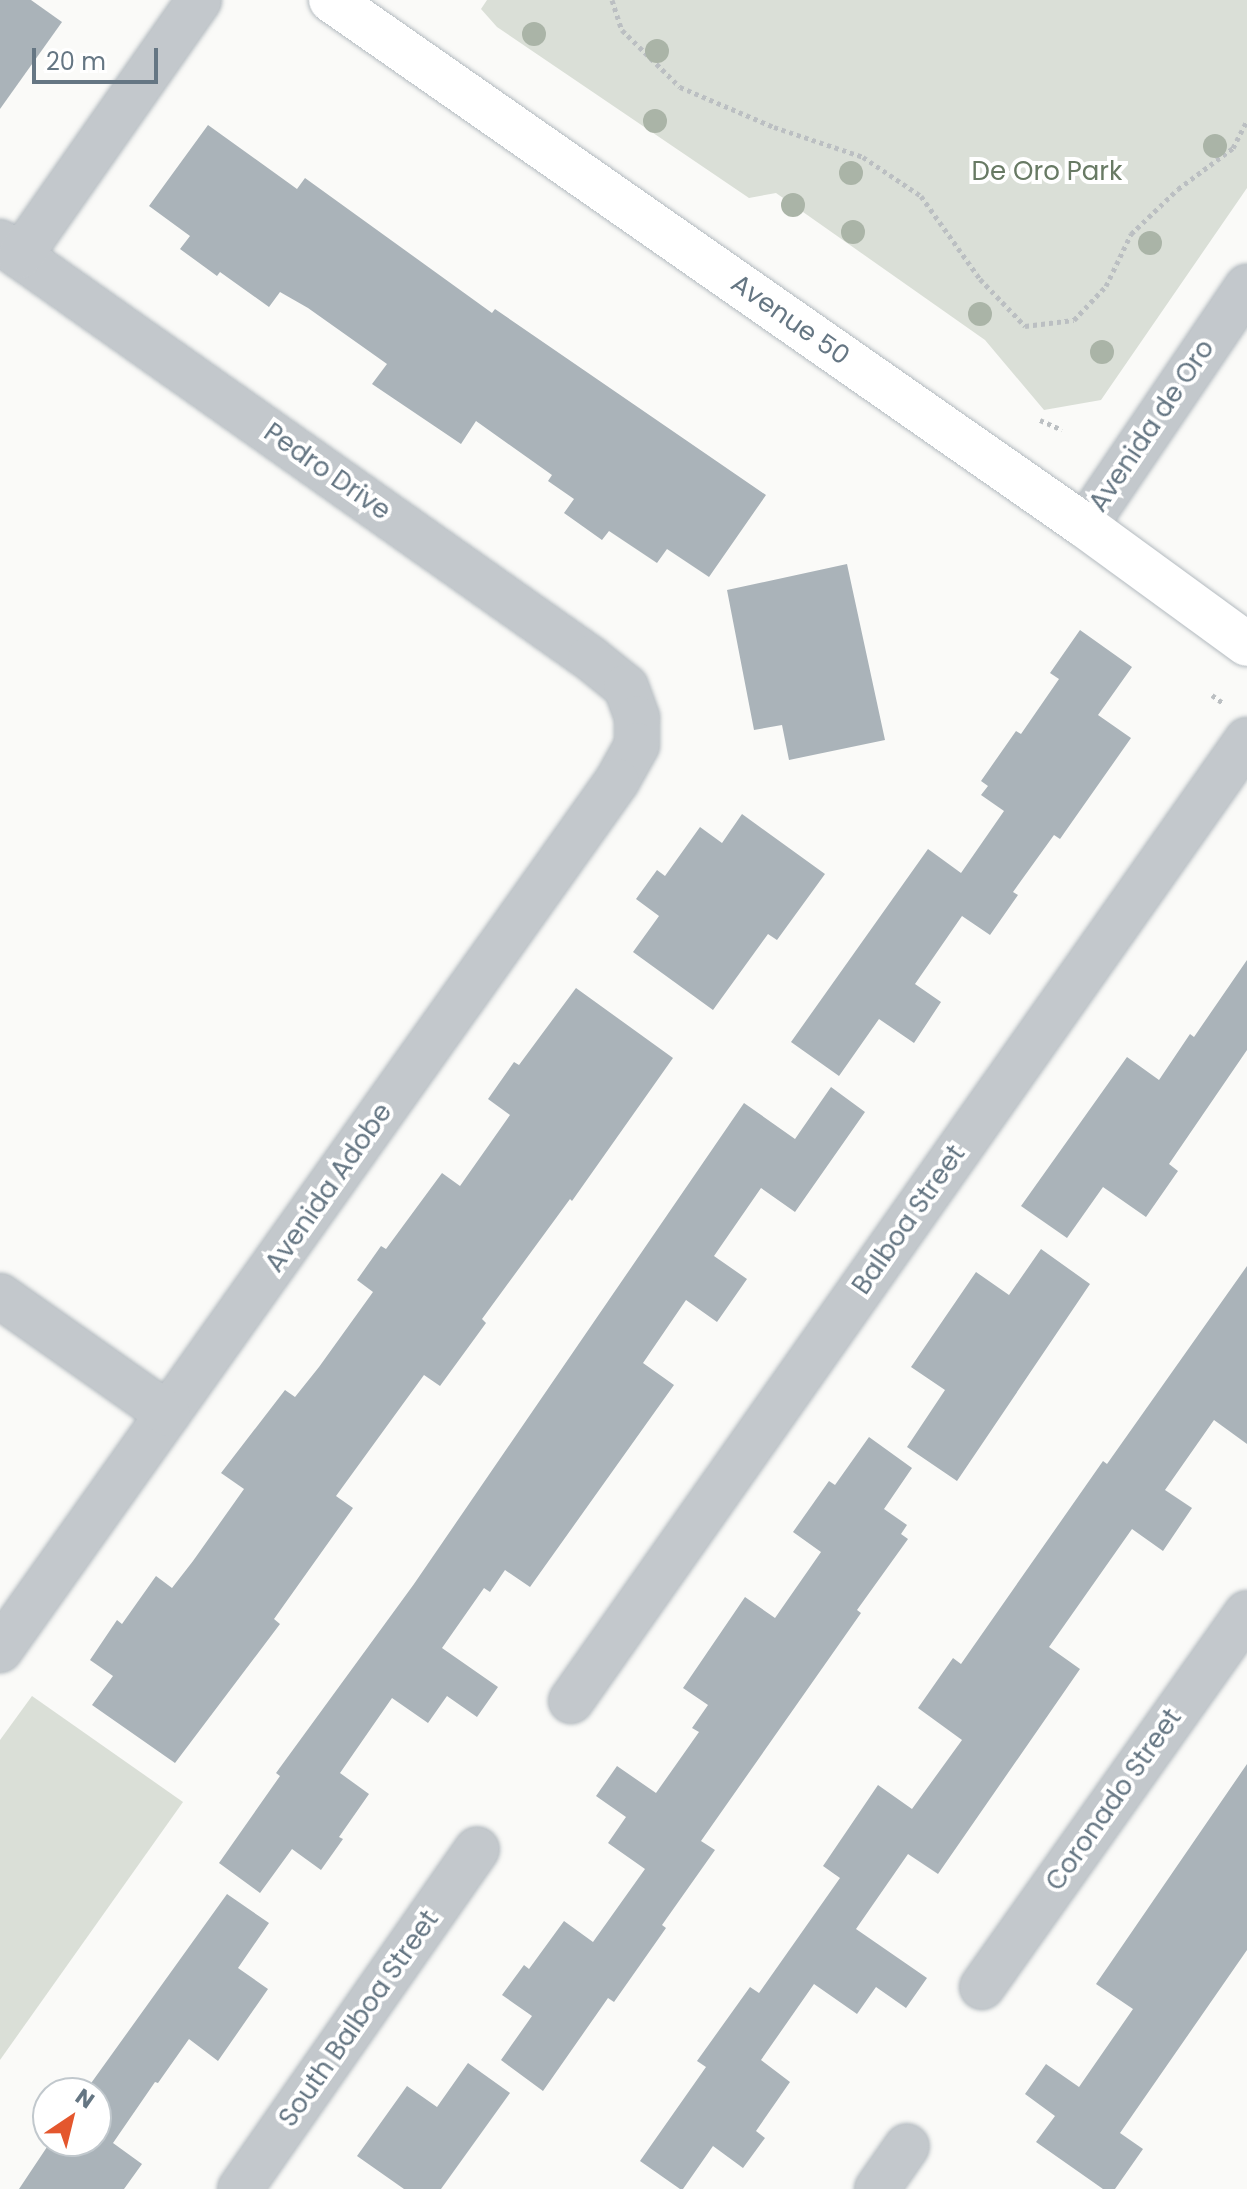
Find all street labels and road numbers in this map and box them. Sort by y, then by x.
street label: Avenue 50 [725,268,855,372]
street label: Avenida de Oro [1083,334,1221,518]
street label: Pedro Drive [258,417,396,527]
street label: Avenida Adobe [259,1098,399,1278]
street label: Balboa Street [846,1139,972,1301]
street label: Coronado Street [1040,1703,1188,1897]
street label: South Balboa Street [273,1905,445,2133]

